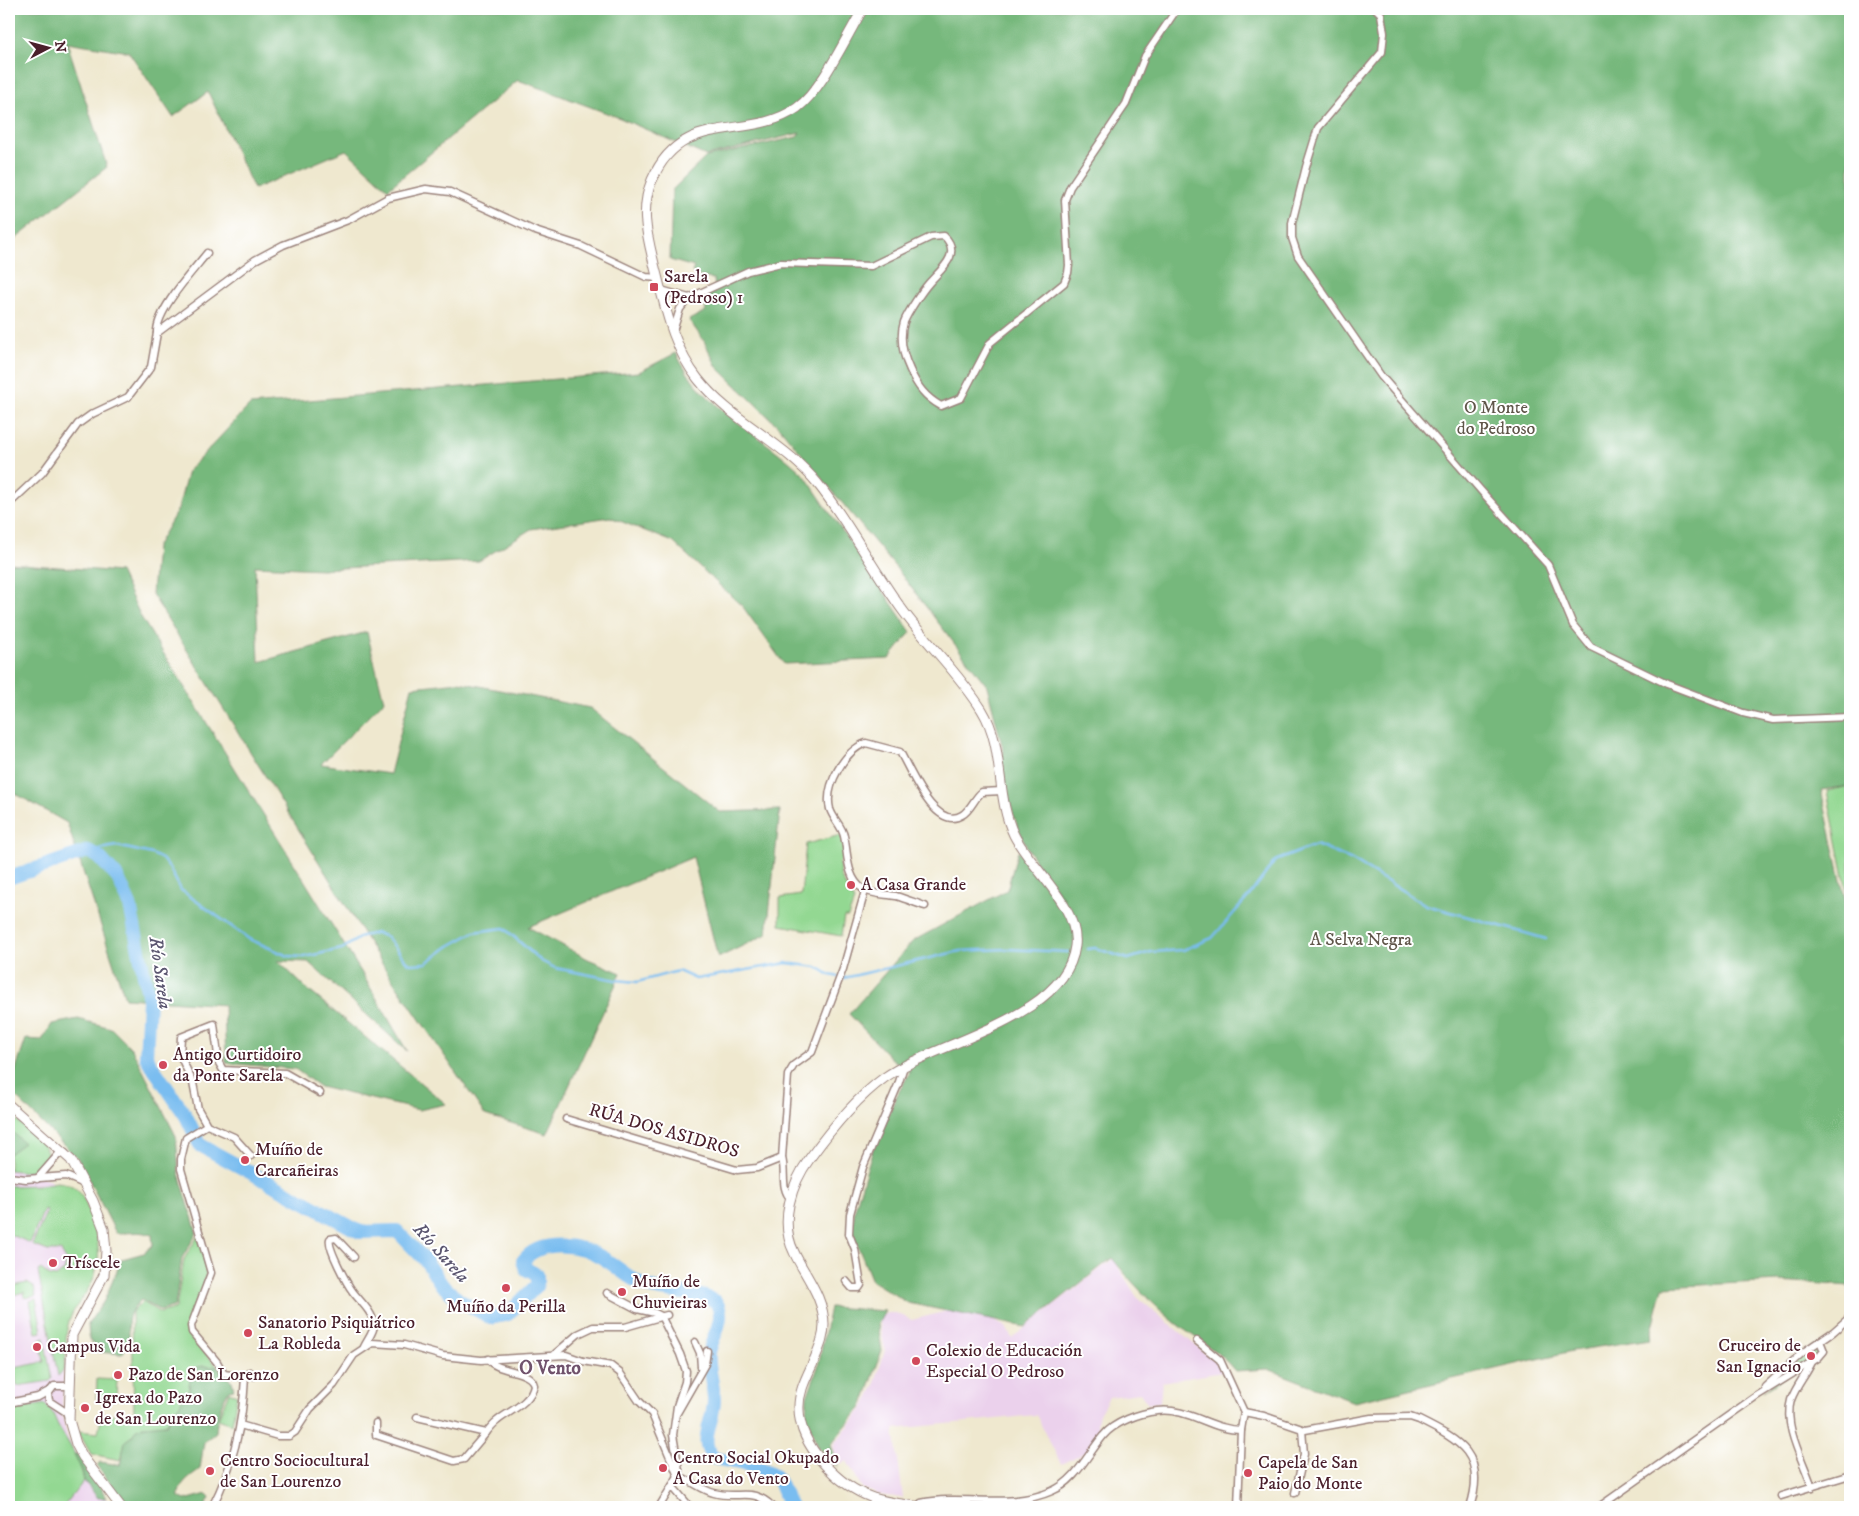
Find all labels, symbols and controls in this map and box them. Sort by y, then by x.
north arrow [22,22,72,72]
text: N [50,40,70,54]
place label: Sarela (Pedroso) 1 [664,266,743,309]
marker: Sarela (Pedroso) 1 [648,281,660,293]
park label: O Monte do Pedroso [1457,397,1535,440]
place label: A Casa Grande [861,874,966,896]
marker: A Casa Grande [845,879,857,891]
park label: A Selva Negra [1310,929,1412,951]
water label: Río Sarela [143,934,176,1011]
place label: Antigo Curtidoiro da Ponte Sarela [173,1044,301,1087]
marker: Antigo Curtidoiro da Ponte Sarela [157,1059,169,1071]
street label: RÚA DOS ASIDROS [586,1098,742,1163]
place label: Muíño de Carcañeiras [255,1139,338,1182]
marker: Muíño de Carcañeiras [239,1154,251,1166]
water label: Río Sarela [407,1217,474,1288]
place label: Tríscele [63,1252,120,1274]
marker: Tríscele [47,1257,59,1269]
place label: Muíño de Chuvieiras [632,1271,707,1314]
marker: Muíño da Perilla [500,1282,512,1294]
marker: Muíño de Chuvieiras [616,1286,628,1298]
place label: Muíño da Perilla [446,1296,566,1318]
place label: Sanatorio Psiquiátrico La Robleda [258,1312,415,1355]
marker: Sanatorio Psiquiátrico La Robleda [242,1327,254,1339]
place label: Cruceiro de San Ignacio [1716,1335,1801,1378]
place label: Campus Vida [47,1336,141,1358]
place label: Colexio de Educación Especial O Pedroso [926,1340,1083,1383]
marker: Campus Vida [31,1341,43,1353]
marker: Cruceiro de San Ignacio [1805,1350,1817,1362]
marker: Colexio de Educación Especial O Pedroso [910,1355,922,1367]
district label: O Vento [519,1357,581,1380]
place label: Pazo de San Lorenzo [128,1364,279,1386]
marker: Pazo de San Lorenzo [112,1369,124,1381]
place label: Igrexa do Pazo de San Lourenzo [95,1387,216,1430]
marker: Igrexa do Pazo de San Lourenzo [79,1402,91,1414]
place label: Centro Social Okupado A Casa do Vento [673,1447,839,1490]
place label: Centro Sociocultural de San Lourenzo [220,1450,370,1493]
place label: Capela de San Paio do Monte [1258,1452,1362,1495]
marker: Centro Social Okupado A Casa do Vento [657,1462,669,1474]
marker: Centro Sociocultural de San Lourenzo [204,1465,216,1477]
marker: Capela de San Paio do Monte [1242,1467,1254,1479]

